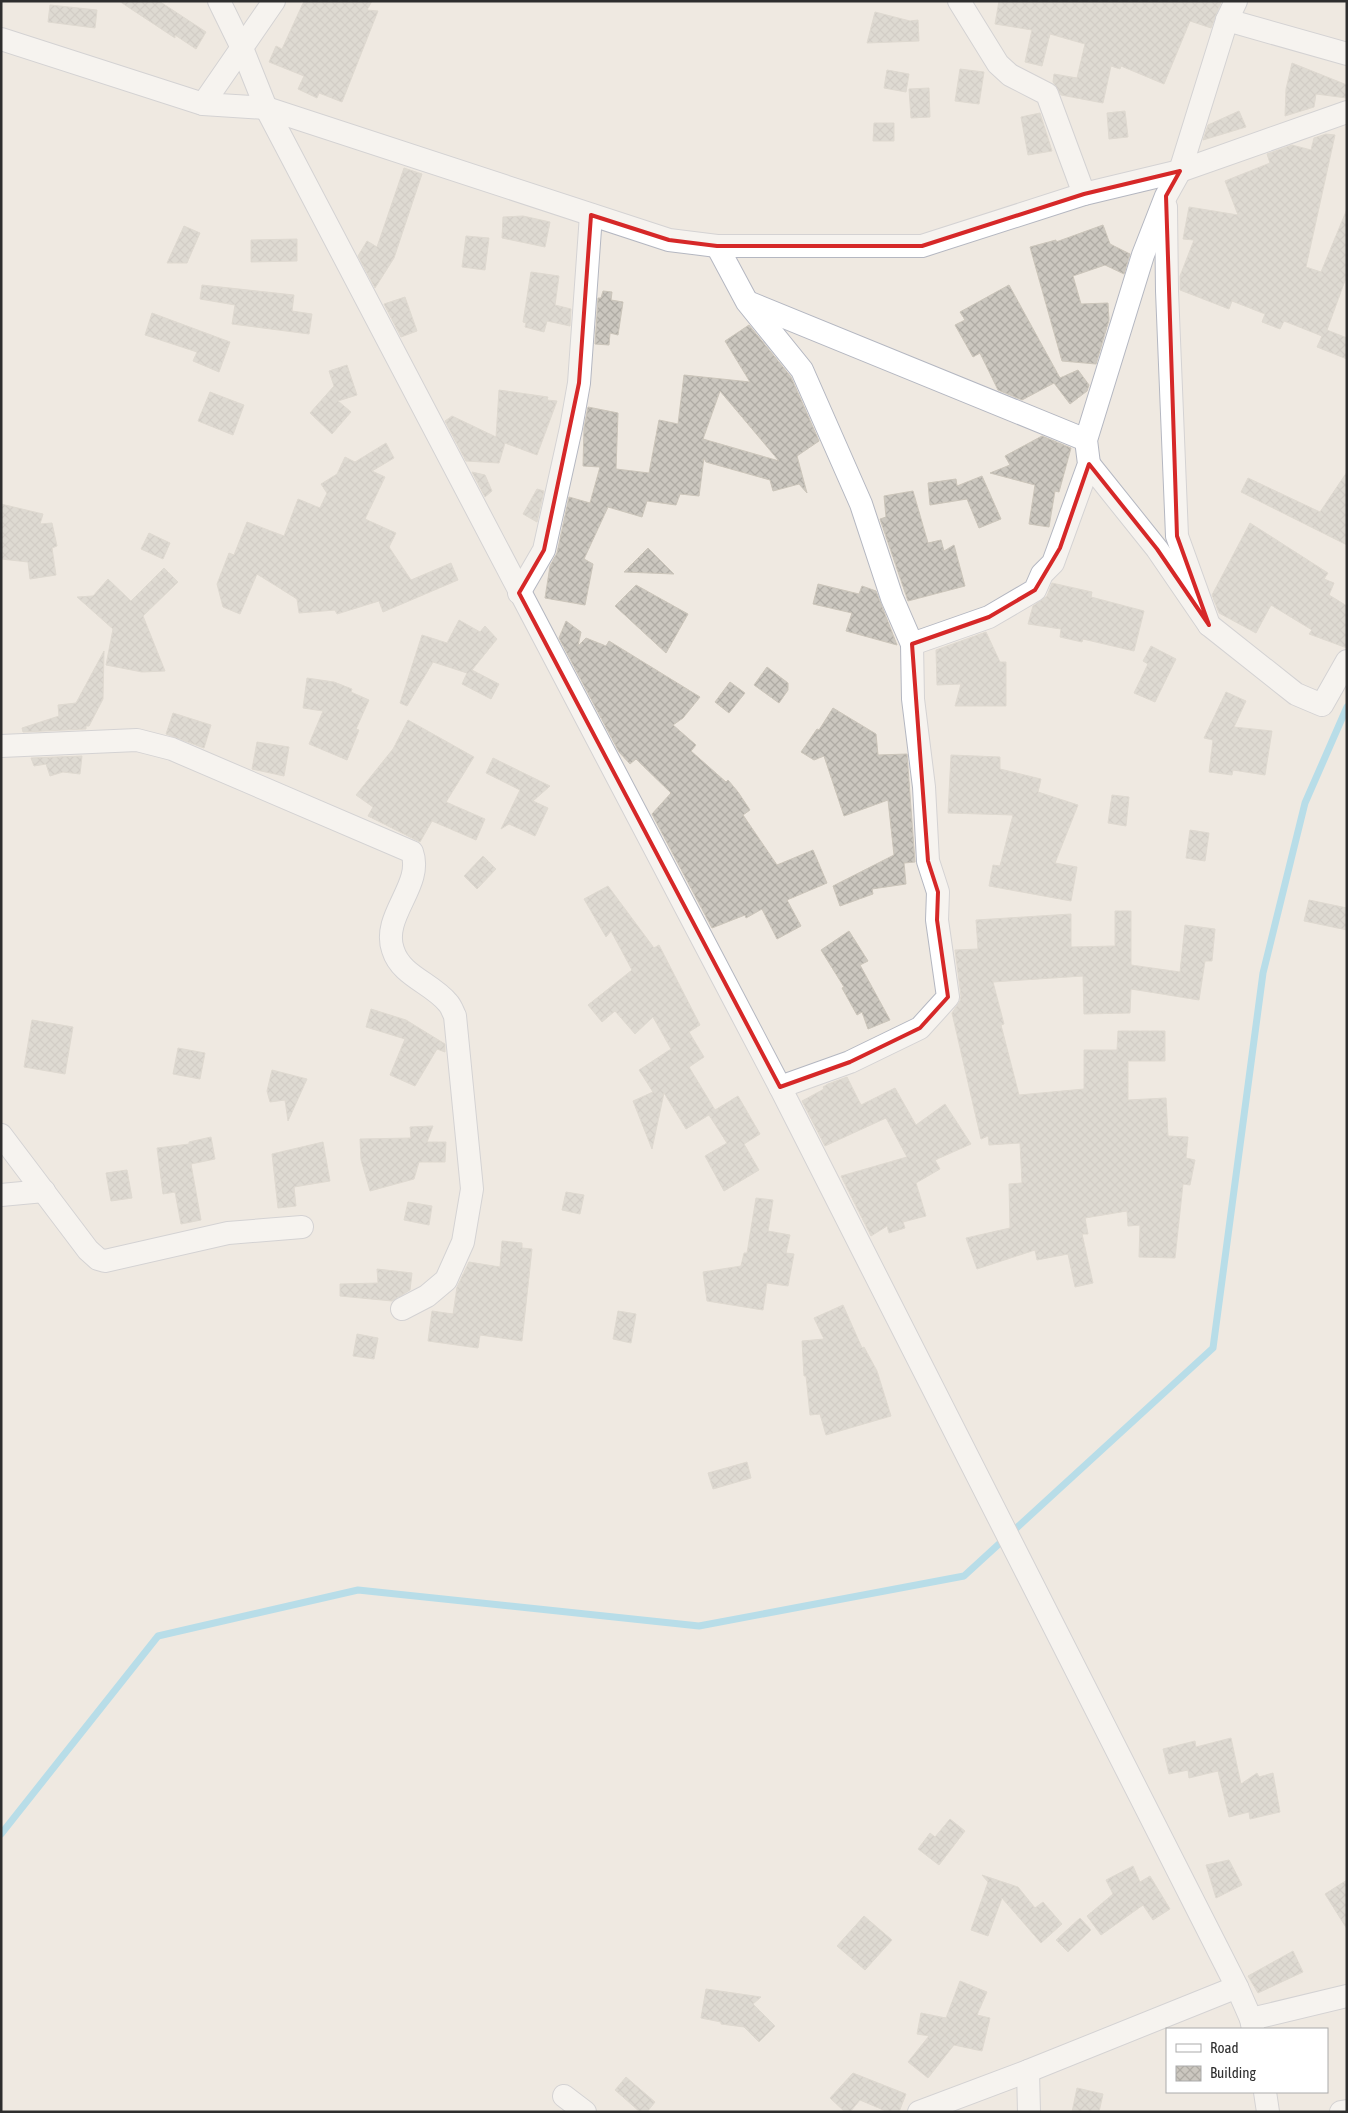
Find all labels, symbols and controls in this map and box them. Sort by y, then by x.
legend [1166,2028,1328,2093]
text: Road [1210,2039,1239,2056]
text: Building [1210,2064,1256,2081]

